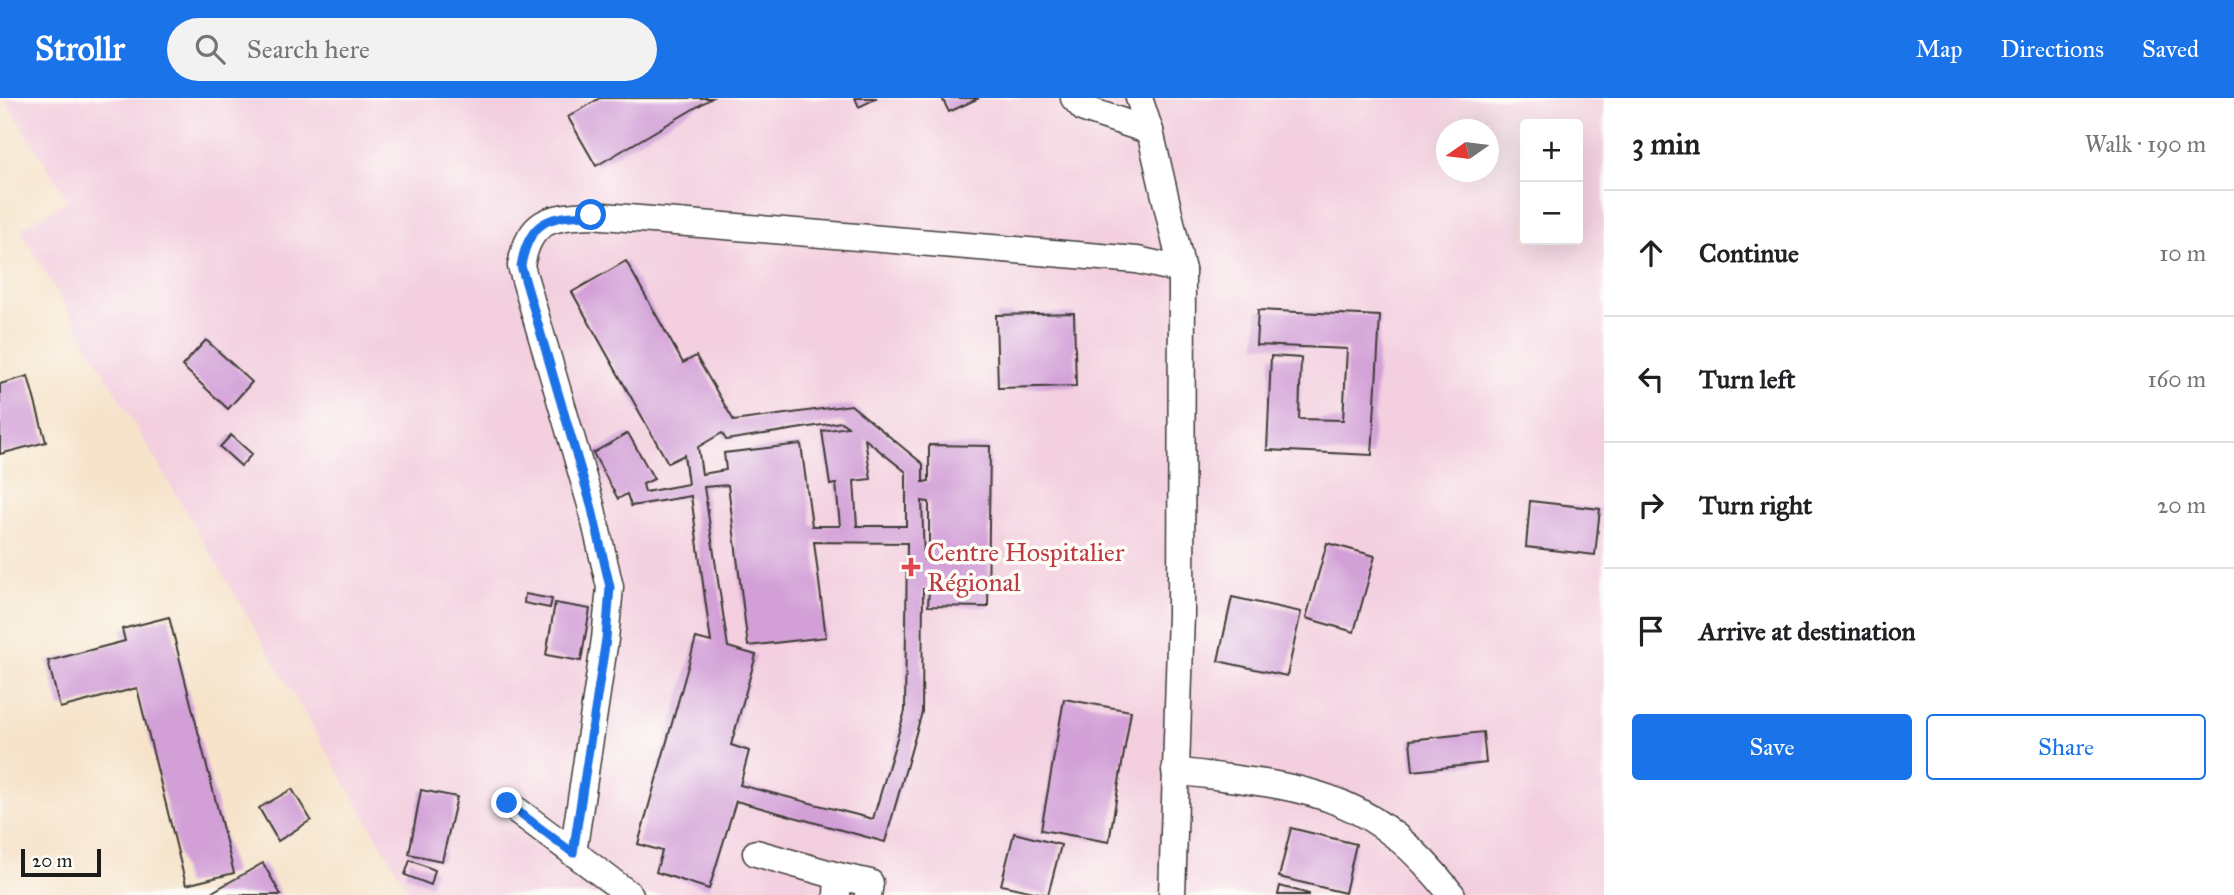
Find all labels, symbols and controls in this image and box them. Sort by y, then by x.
search box [167,18,657,81]
text: Strollr [35,29,125,69]
icon: search [191,30,229,68]
text: Search here [247,33,370,65]
text: Map [1916,34,1963,64]
text: Directions [2001,34,2104,64]
text: Saved [2142,34,2199,64]
north arrow [1436,119,1499,182]
map controls [1520,119,1583,245]
button: + [1520,119,1583,182]
text: 3 min [1632,126,1700,162]
text: Walk · 190 m [2085,130,2206,158]
button: − [1520,182,1583,245]
route start [575,199,606,230]
icon: ahead [1632,234,1670,272]
text: Continue [1699,237,1799,269]
text: 10 m [2159,239,2206,267]
icon: left [1632,360,1670,398]
text: Turn left [1699,363,1795,395]
text: 160 m [2148,365,2206,393]
icon: right [1632,486,1670,524]
text: Turn right [1699,489,1812,521]
text: 20 m [2157,491,2206,519]
place label: Centre Hospitalier Régional [927,536,1125,598]
marker: Centre Hospitalier Régional [901,557,921,577]
icon: arrive [1632,612,1670,650]
text: Arrive at destination [1699,615,1916,647]
button: Save [1632,714,1912,780]
button: Share [1926,714,2206,780]
route end [491,787,522,818]
scale bar [21,846,102,878]
text: 20 m [32,849,73,872]

